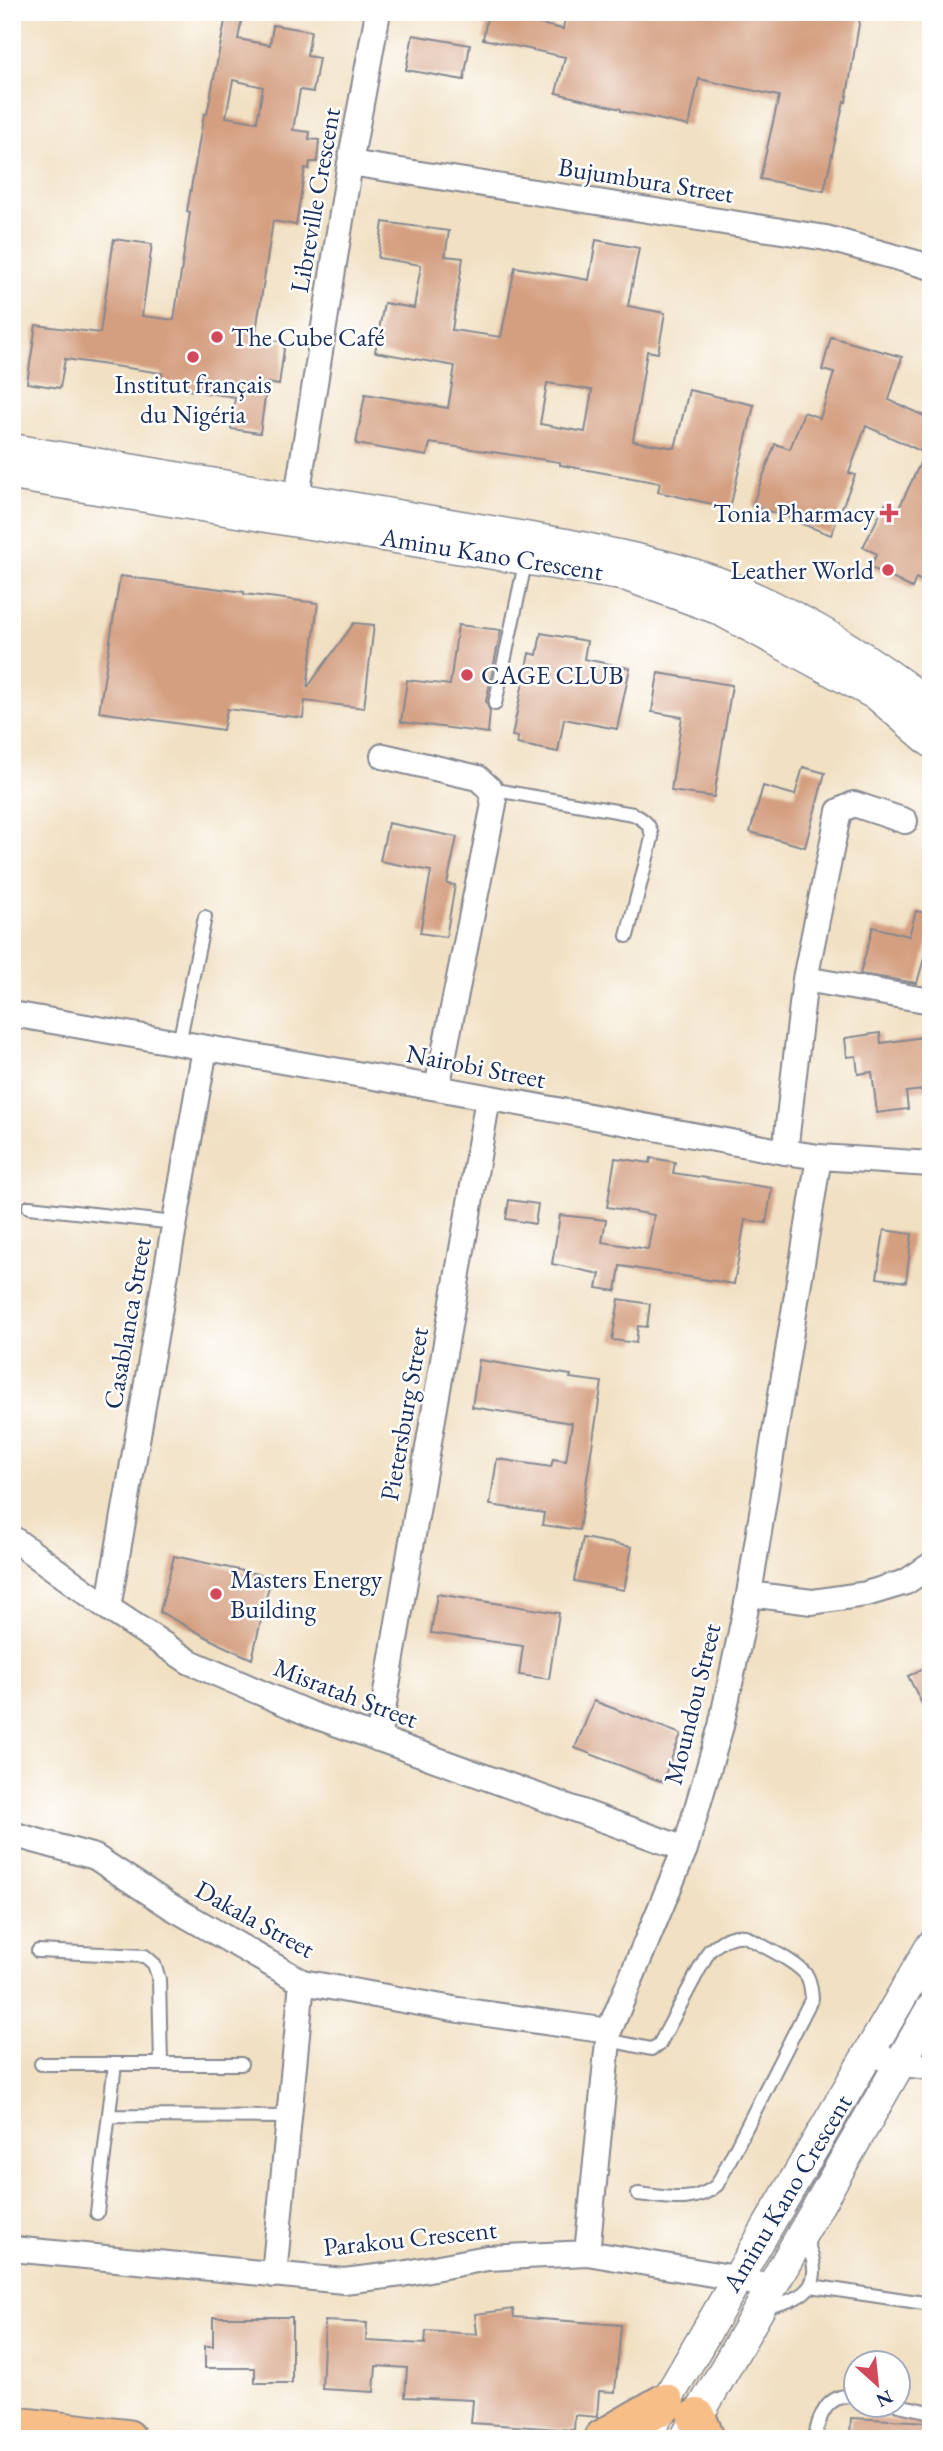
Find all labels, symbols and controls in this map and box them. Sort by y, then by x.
street label: Libreville Crescent [282,105,348,295]
street label: Bujumbura Street [556,149,736,211]
place label: The Cube Café [231,320,385,354]
marker: The Cube Café [209,329,225,345]
marker: Institut français du Nigéria [185,349,201,365]
place label: Institut français du Nigéria [114,367,272,431]
place label: Tonia Pharmacy [713,496,876,530]
marker: Tonia Pharmacy [881,505,897,521]
street label: Aminu Kano Crescent [377,519,606,588]
place label: Leather World [731,553,875,587]
marker: Leather World [880,562,896,578]
place label: CAGE CLUB [481,658,624,692]
marker: CAGE CLUB [459,667,475,683]
street label: Nairobi Street [404,1036,548,1096]
street label: Casablanca Street [95,1234,159,1412]
street label: Pietersburg Street [372,1325,436,1503]
place label: Masters Energy Building [230,1562,383,1626]
marker: Masters Energy Building [208,1586,224,1602]
street label: Moundou Street [656,1620,728,1788]
street label: Misratah Street [269,1650,423,1736]
street label: Dakala Street [189,1872,321,1966]
street label: Aminu Kano Crescent [714,2088,859,2299]
street label: Parakou Crescent [322,2212,498,2264]
north arrow [842,2350,912,2420]
text: N [871,2384,897,2414]

